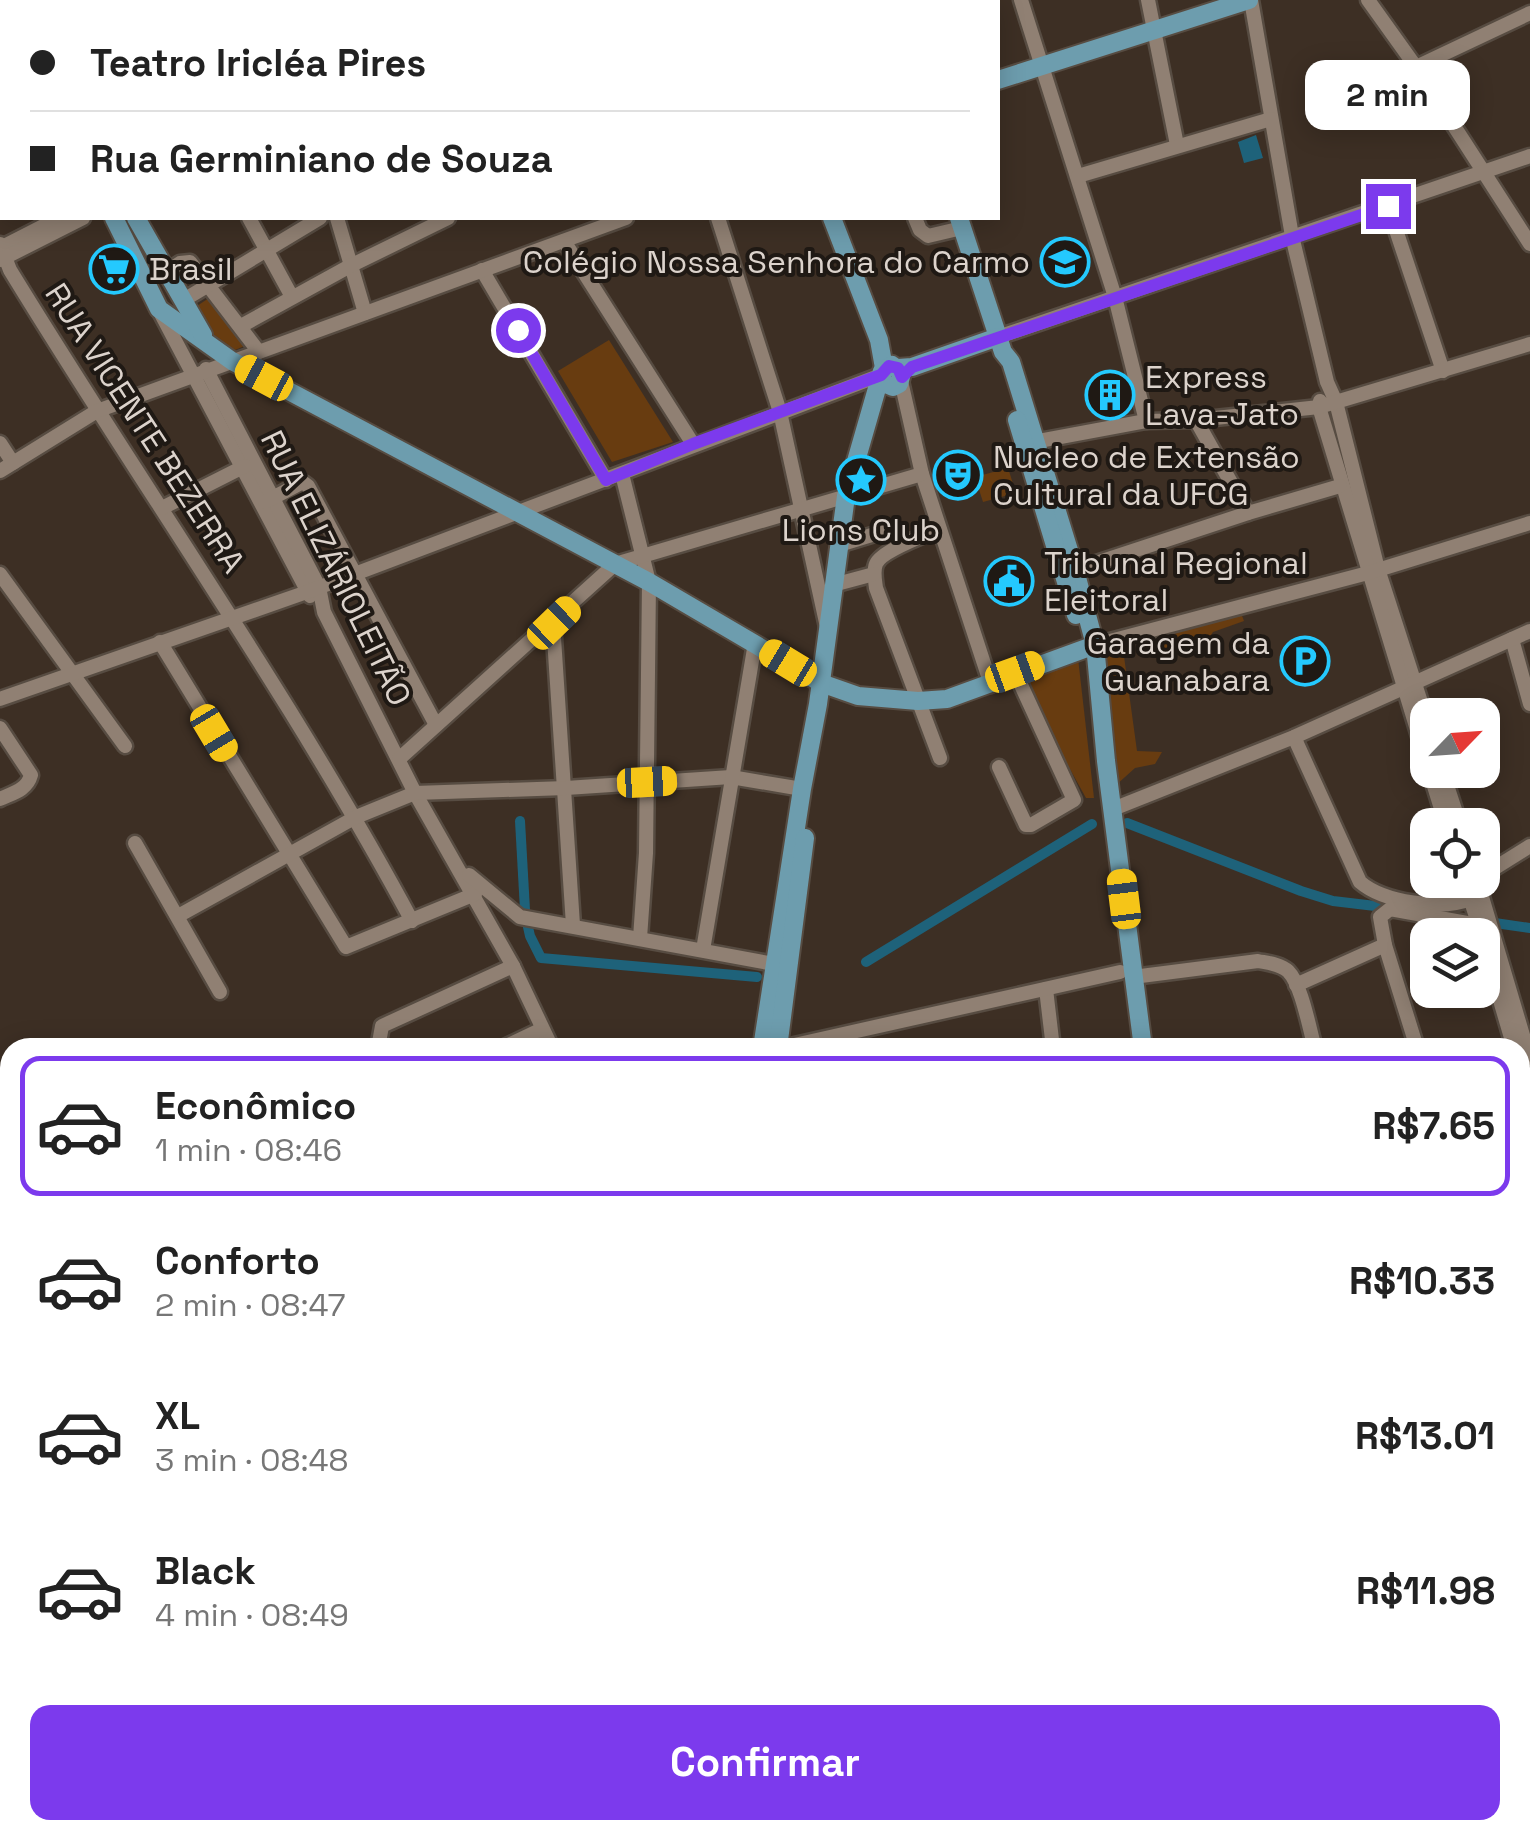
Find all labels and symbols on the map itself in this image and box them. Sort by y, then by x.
callout: 2 min [1306,61,1470,131]
route end [1366,184,1411,229]
school or university icon: Colégio Nossa Senhora do Carmo [1039,236,1091,288]
place label: Colégio Nossa Senhora do Carmo [523,242,1030,282]
supermarket icon: Brasil [88,243,140,295]
place label: Brasil [149,249,233,289]
street label: RUA VICENTE BEZERRA [36,276,254,580]
route start [496,308,541,353]
car [230,351,298,405]
place label: Express Lava-Jato [1145,357,1299,434]
building icon: Express Lava-Jato [1084,369,1136,421]
street label: RUA ELIZÁRIOLEITÃO [252,424,420,712]
place label: Nucleo de Extensão Cultural da UFCG [993,437,1300,514]
theatre icon: Nucleo de Extensão Cultural da UFCG [932,449,984,501]
place icon: Lions Club [835,454,887,506]
place label: Lions Club [782,510,940,550]
place label: Tribunal Regional Eleitoral [1044,543,1308,620]
public building icon: Tribunal Regional Eleitoral [983,555,1035,607]
car [522,591,586,655]
place label: Garagem da Guanabara [1087,623,1270,700]
car [755,635,821,691]
parking icon: Garagem da Guanabara [1279,635,1331,687]
car [982,648,1048,696]
north arrow [1410,698,1500,788]
car [186,700,242,766]
car [616,765,678,799]
car [1105,867,1143,931]

